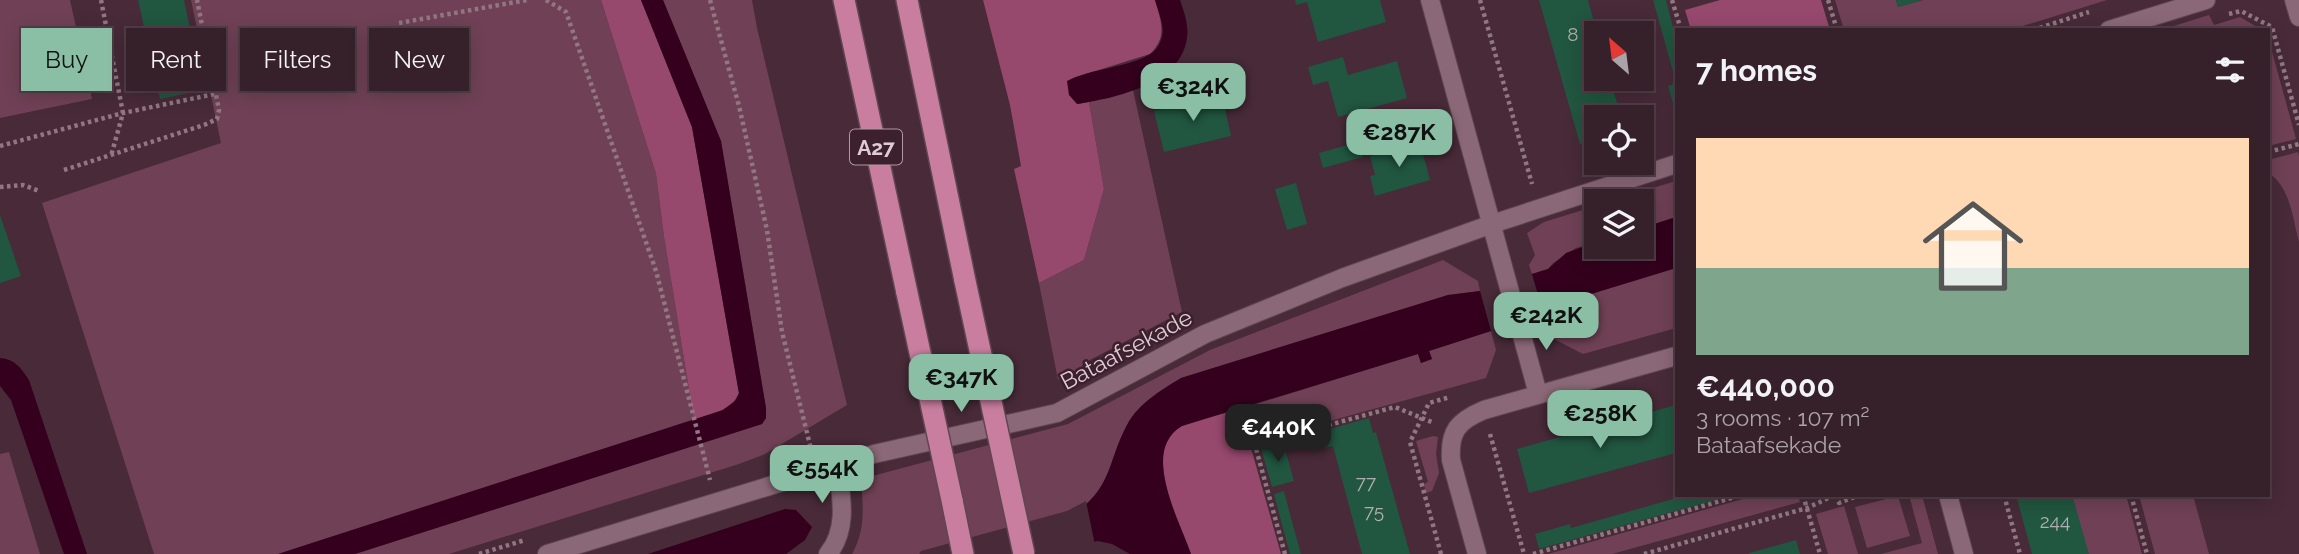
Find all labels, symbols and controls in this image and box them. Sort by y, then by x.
north arrow [1584,21,1654,91]
map controls [1584,21,1654,259]
house number: 8 [1567,23,1579,45]
chip: Buy [21,28,112,91]
chip: Rent [126,28,226,91]
chip: Filters [240,28,355,91]
chip: New [369,28,469,91]
icon: filters [2211,51,2249,89]
text: 7 homes [1696,53,1817,88]
pin: €324K [1144,64,1242,123]
text: €324K [1157,72,1229,99]
button: locate [1584,105,1654,175]
pin: €287K [1350,110,1448,169]
text: €287K [1362,118,1436,145]
road number: A27 [850,130,902,164]
icon: home [1910,183,2036,309]
button: layers [1584,189,1654,259]
pin: €242K [1497,292,1595,352]
text: €242K [1510,301,1582,328]
street label: Bataafsekade [1056,303,1196,395]
pin: €347K [912,354,1010,414]
text: €347K [925,363,997,390]
text: €440,000 [1696,369,1835,404]
pin: €258K [1551,391,1649,450]
text: €258K [1563,399,1637,426]
text: 3 rooms · 107 m² [1696,404,1870,431]
pin: €440K [1229,405,1327,464]
text: €440K [1241,413,1315,440]
text: Bataafsekade [1696,431,1841,458]
pin: €554K [773,446,871,505]
text: €554K [786,454,858,481]
house number: 77 [1356,471,1376,493]
house number: 75 [1364,500,1384,522]
house number: 244 [2040,510,2070,532]

